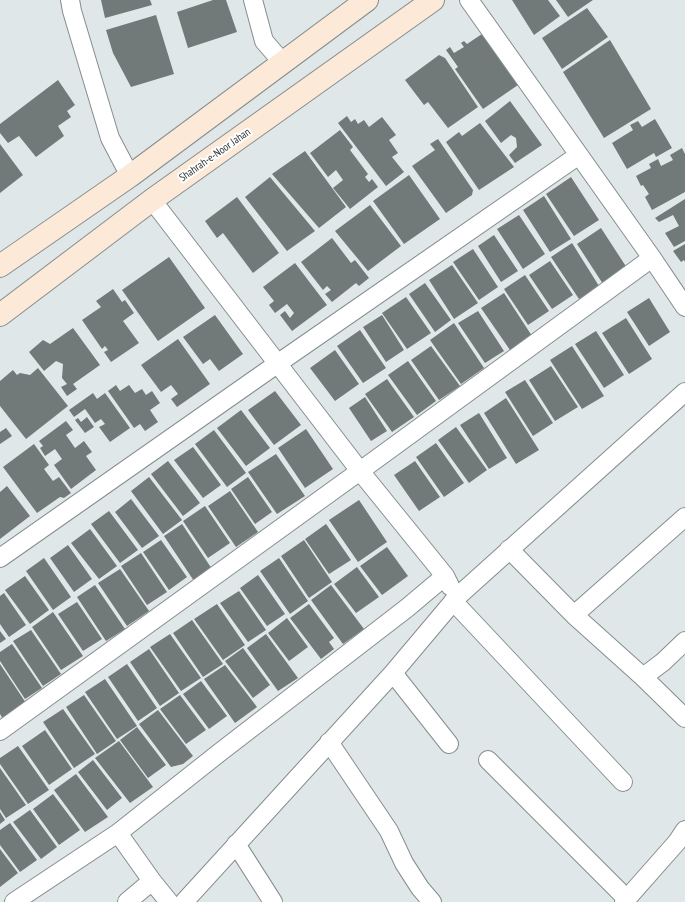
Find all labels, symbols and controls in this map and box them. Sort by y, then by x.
street label: Shahrah-e-Noor Jahan [177,126,253,184]

